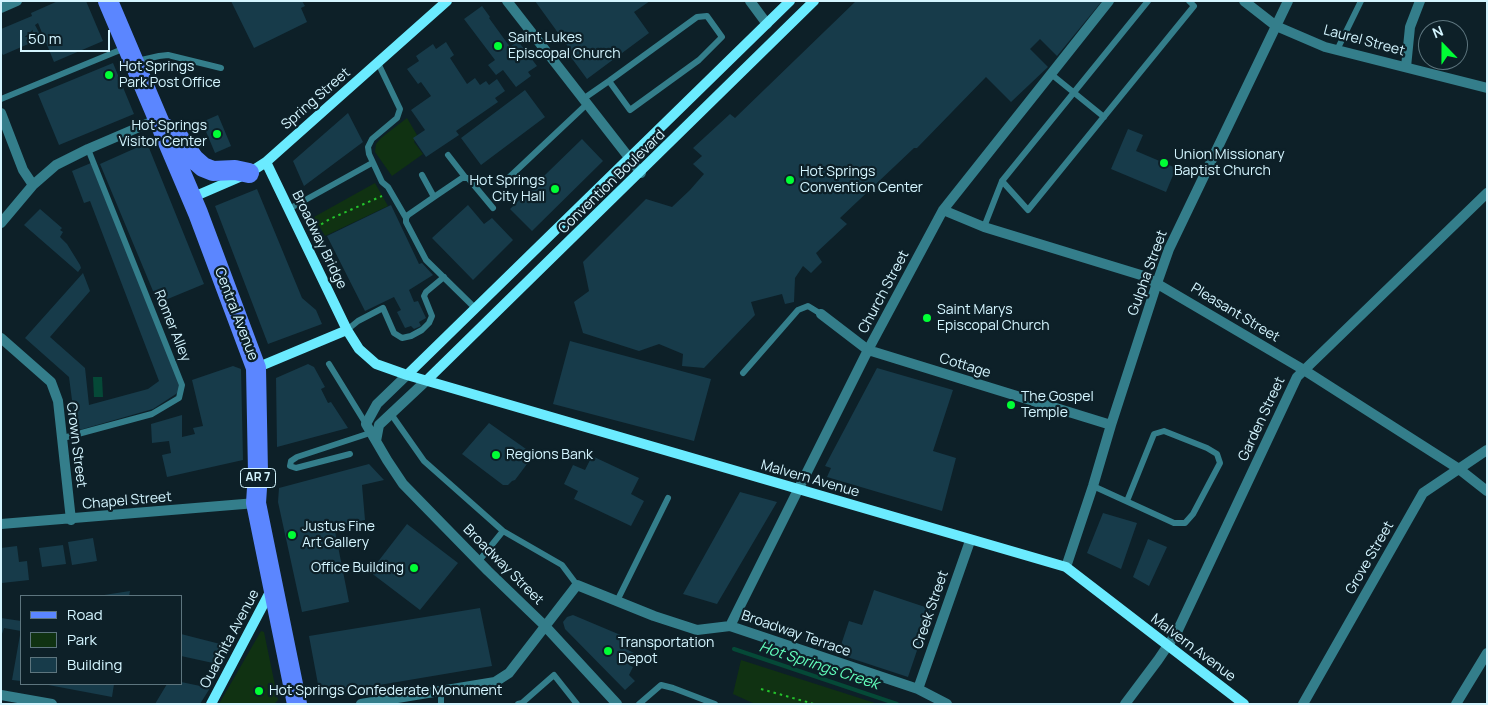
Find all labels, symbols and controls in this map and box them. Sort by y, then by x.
scale bar [22,20,112,52]
north arrow [1418,20,1468,70]
text: N [1429,21,1446,42]
street label: Laurel Street [1321,22,1407,60]
text: 50 m [28,28,62,49]
place label: Saint Lukes Episcopal Church [508,30,620,62]
marker: Saint Lukes Episcopal Church [492,40,504,52]
place label: Hot Springs Park Post Office [119,59,221,92]
street label: Spring Street [278,65,354,133]
marker: Hot Springs Park Post Office [103,69,115,81]
place label: Hot Springs Visitor Center [119,118,207,150]
street label: Convention Boulevard [555,127,669,237]
marker: Hot Springs Visitor Center [211,128,223,140]
place label: Union Missionary Baptist Church [1174,147,1285,180]
marker: Union Missionary Baptist Church [1158,157,1170,169]
place label: Hot Springs Convention Center [800,164,923,196]
place label: Hot Springs City Hall [470,173,545,206]
marker: Hot Springs Convention Center [784,174,796,186]
marker: Hot Springs City Hall [549,183,561,195]
street label: Broadway Bridge [288,188,350,292]
street label: Gulpha Street [1125,228,1171,318]
street label: Church Street [855,248,913,336]
street label: Central Avenue [211,265,261,363]
street label: Pleasant Street [1188,280,1282,346]
street label: Romer Alley [150,288,194,364]
place label: Saint Marys Episcopal Church [937,302,1049,334]
marker: Saint Marys Episcopal Church [921,312,933,324]
street label: Cottage [937,350,993,382]
street label: Garden Street [1235,374,1289,464]
place label: The Gospel Temple [1021,389,1094,422]
marker: The Gospel Temple [1005,399,1017,411]
street label: Crown Street [62,401,90,489]
place label: Regions Bank [506,447,593,463]
marker: Regions Bank [490,449,502,461]
street label: Malvern Avenue [759,457,861,501]
road number: AR 7 [240,468,276,488]
street label: Chapel Street [82,489,172,513]
street label: Grove Street [1342,518,1398,598]
place label: Justus Fine Art Gallery [302,519,375,552]
street label: Broadway Street [459,521,547,609]
marker: Justus Fine Art Gallery [286,529,298,541]
place label: Office Building [311,560,404,576]
marker: Office Building [408,562,420,574]
street label: Creek Street [910,568,952,652]
street label: Ouachita Avenue [197,587,263,691]
legend [20,595,182,685]
text: Road [67,604,103,625]
street label: Broadway Terrace [739,607,853,661]
street label: Malvern Avenue [1147,611,1239,685]
text: Park [67,629,97,650]
place label: Transportation Depot [618,635,714,668]
water label: Hot Springs Creek [757,638,881,694]
marker: Transportation Depot [602,645,614,657]
text: Building [67,654,122,675]
place label: Hot Springs Confederate Monument [269,683,502,699]
marker: Hot Springs Confederate Monument [253,685,265,697]

